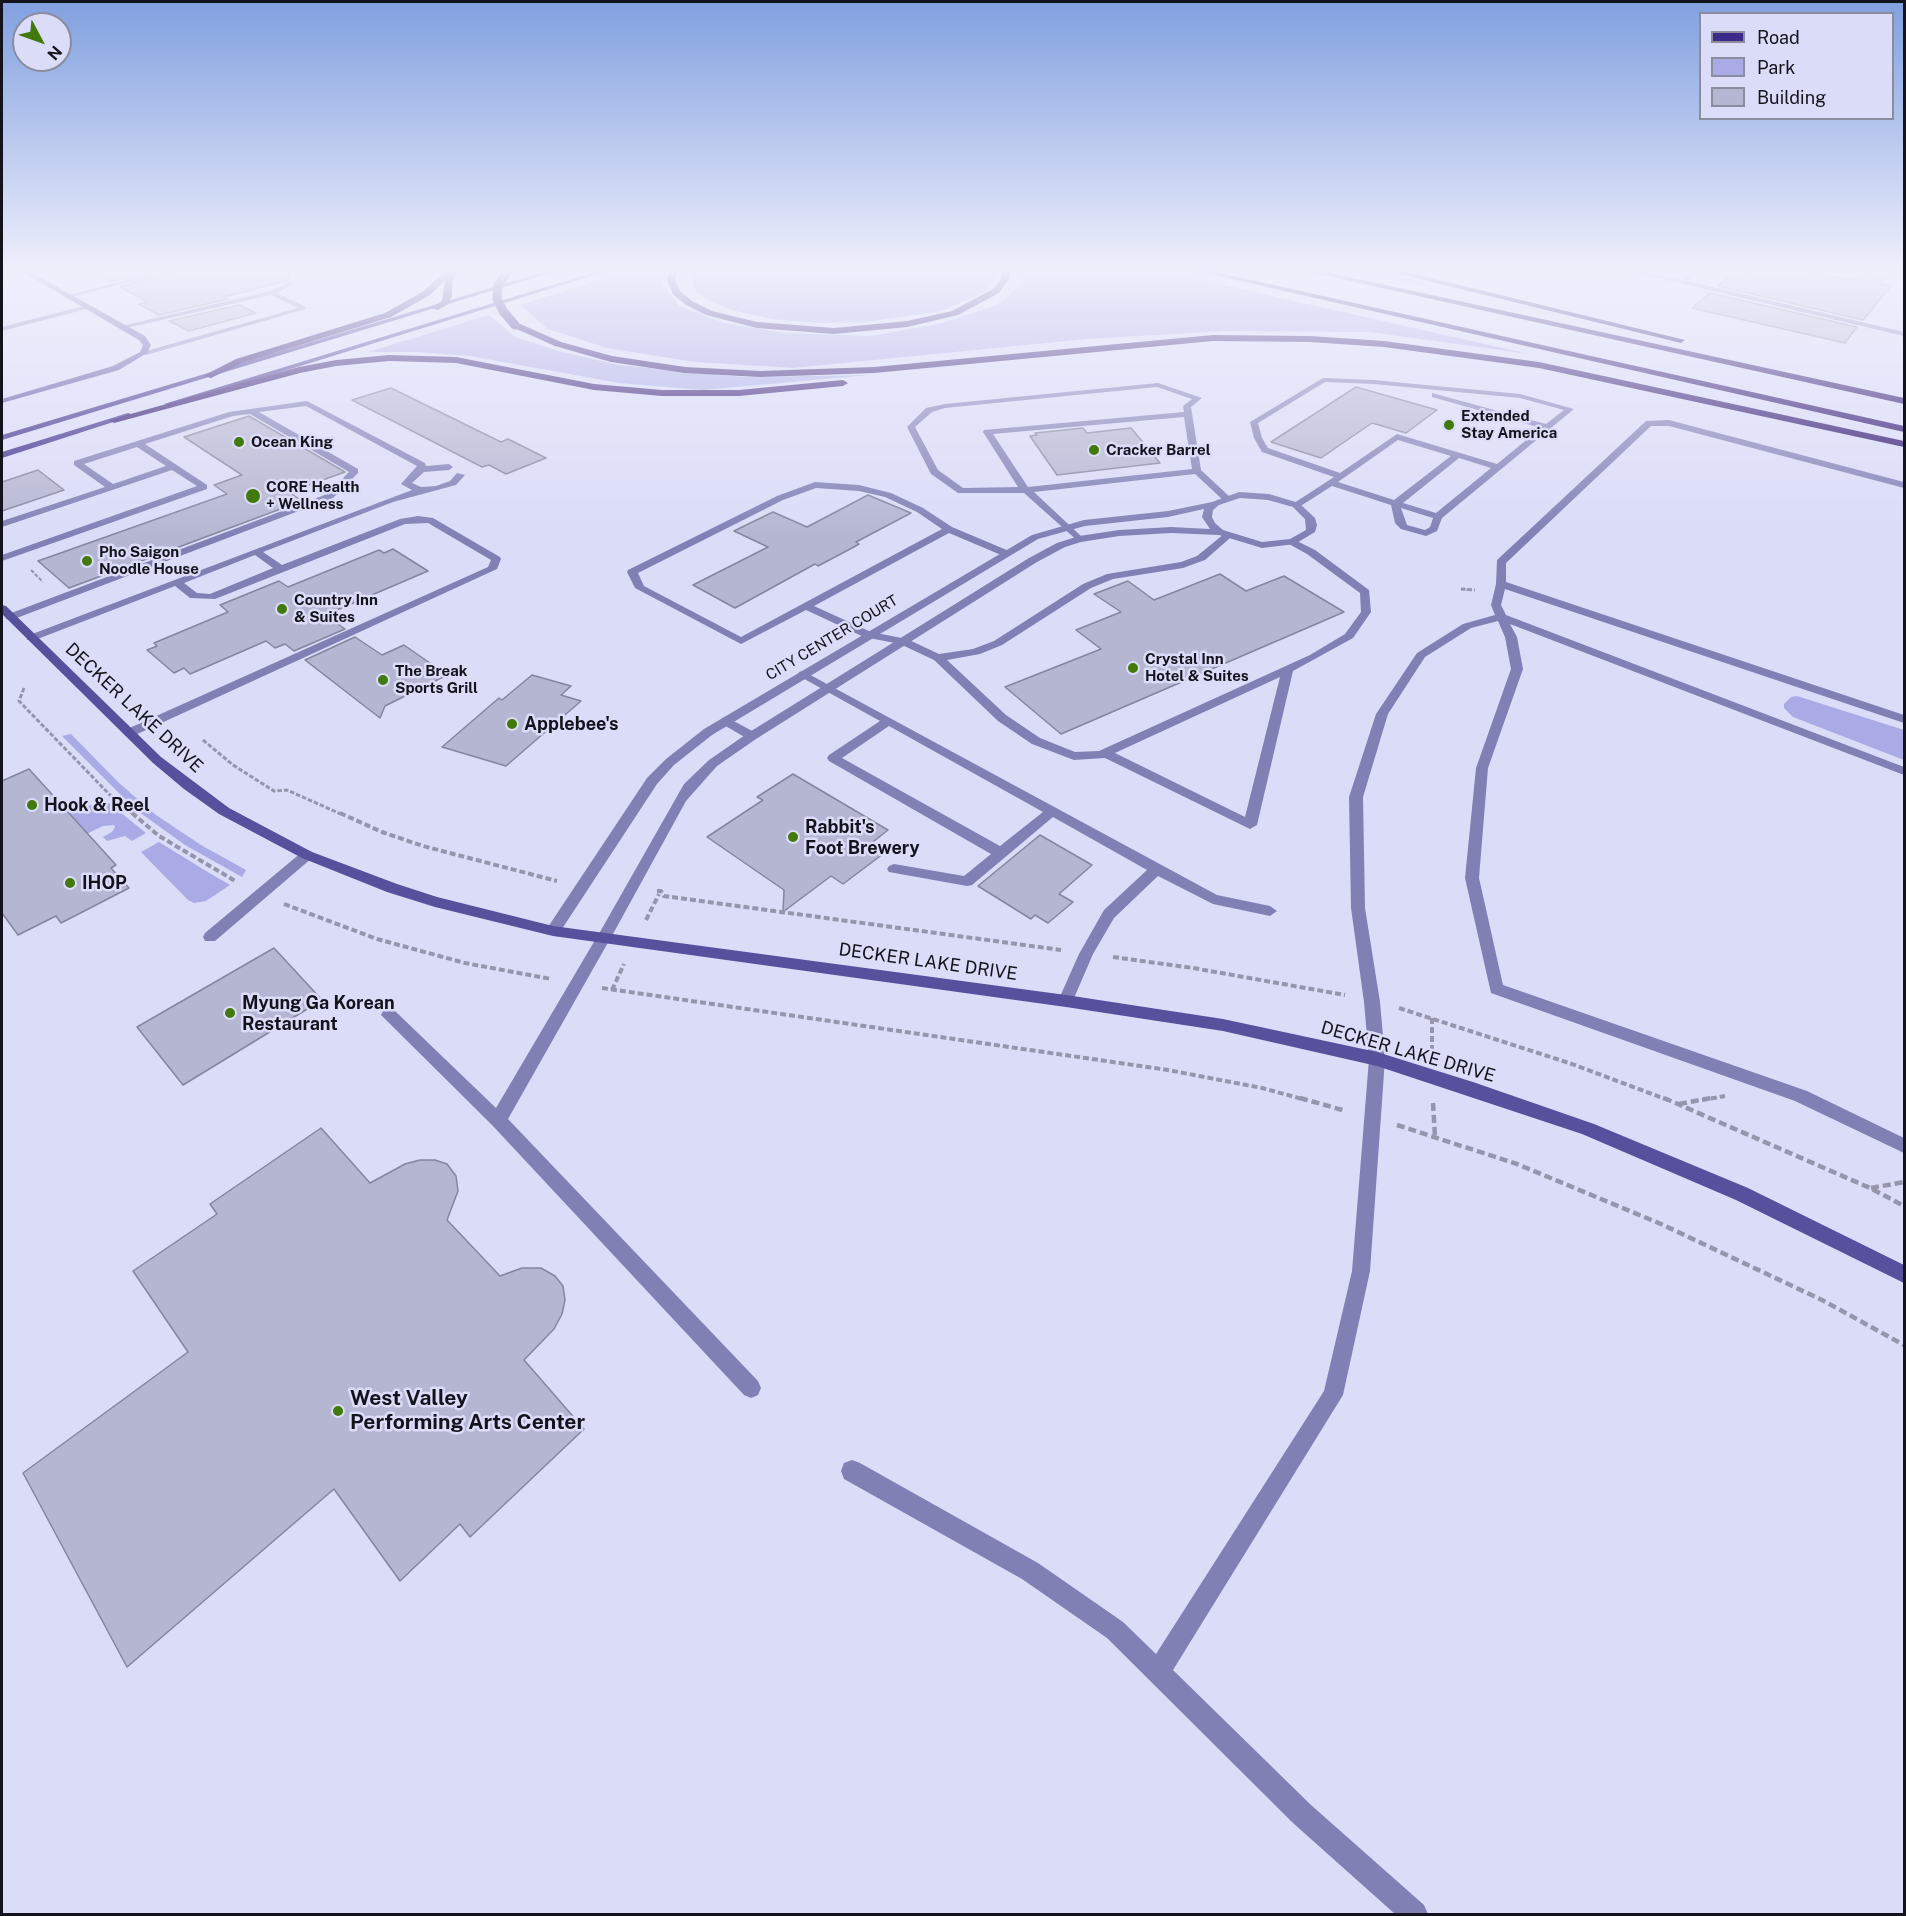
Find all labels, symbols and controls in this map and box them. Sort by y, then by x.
north arrow [12,12,72,72]
legend [1699,12,1894,120]
text: Road [1757,27,1800,48]
text: N [43,42,66,64]
text: Park [1757,57,1795,78]
text: Building [1757,87,1826,108]
place label: Extended Stay America [1461,407,1557,442]
marker: Extended Stay America [1442,418,1456,432]
place label: Ocean King [251,433,333,451]
marker: Ocean King [232,435,246,449]
place label: Cracker Barrel [1106,441,1211,459]
marker: Cracker Barrel [1087,443,1101,457]
place label: CORE Health + Wellness [266,478,359,513]
marker: CORE Health + Wellness [244,487,262,505]
place label: Pho Saigon Noodle House [99,543,199,578]
marker: Pho Saigon Noodle House [80,554,94,568]
place label: Country Inn & Suites [294,591,378,626]
street label: CITY CENTER COURT [763,592,901,684]
marker: Country Inn & Suites [275,602,289,616]
street label: DECKER LAKE DRIVE [61,639,207,777]
place label: Crystal Inn Hotel & Suites [1145,650,1249,685]
marker: Crystal Inn Hotel & Suites [1126,661,1140,675]
place label: The Break Sports Grill [395,662,478,697]
marker: The Break Sports Grill [376,673,390,687]
place label: Applebee's [524,713,618,735]
marker: Applebee's [505,717,519,731]
place label: Hook & Reel [44,794,150,816]
marker: Hook & Reel [25,798,39,812]
place label: Rabbit's Foot Brewery [805,816,920,858]
marker: Rabbit's Foot Brewery [786,830,800,844]
place label: IHOP [82,872,127,894]
marker: IHOP [63,876,77,890]
street label: DECKER LAKE DRIVE [837,939,1019,985]
place label: Myung Ga Korean Restaurant [242,992,395,1034]
marker: Myung Ga Korean Restaurant [223,1006,237,1020]
street label: DECKER LAKE DRIVE [1318,1017,1498,1087]
place label: West Valley Performing Arts Center [350,1386,585,1436]
marker: West Valley Performing Arts Center [331,1404,345,1418]

